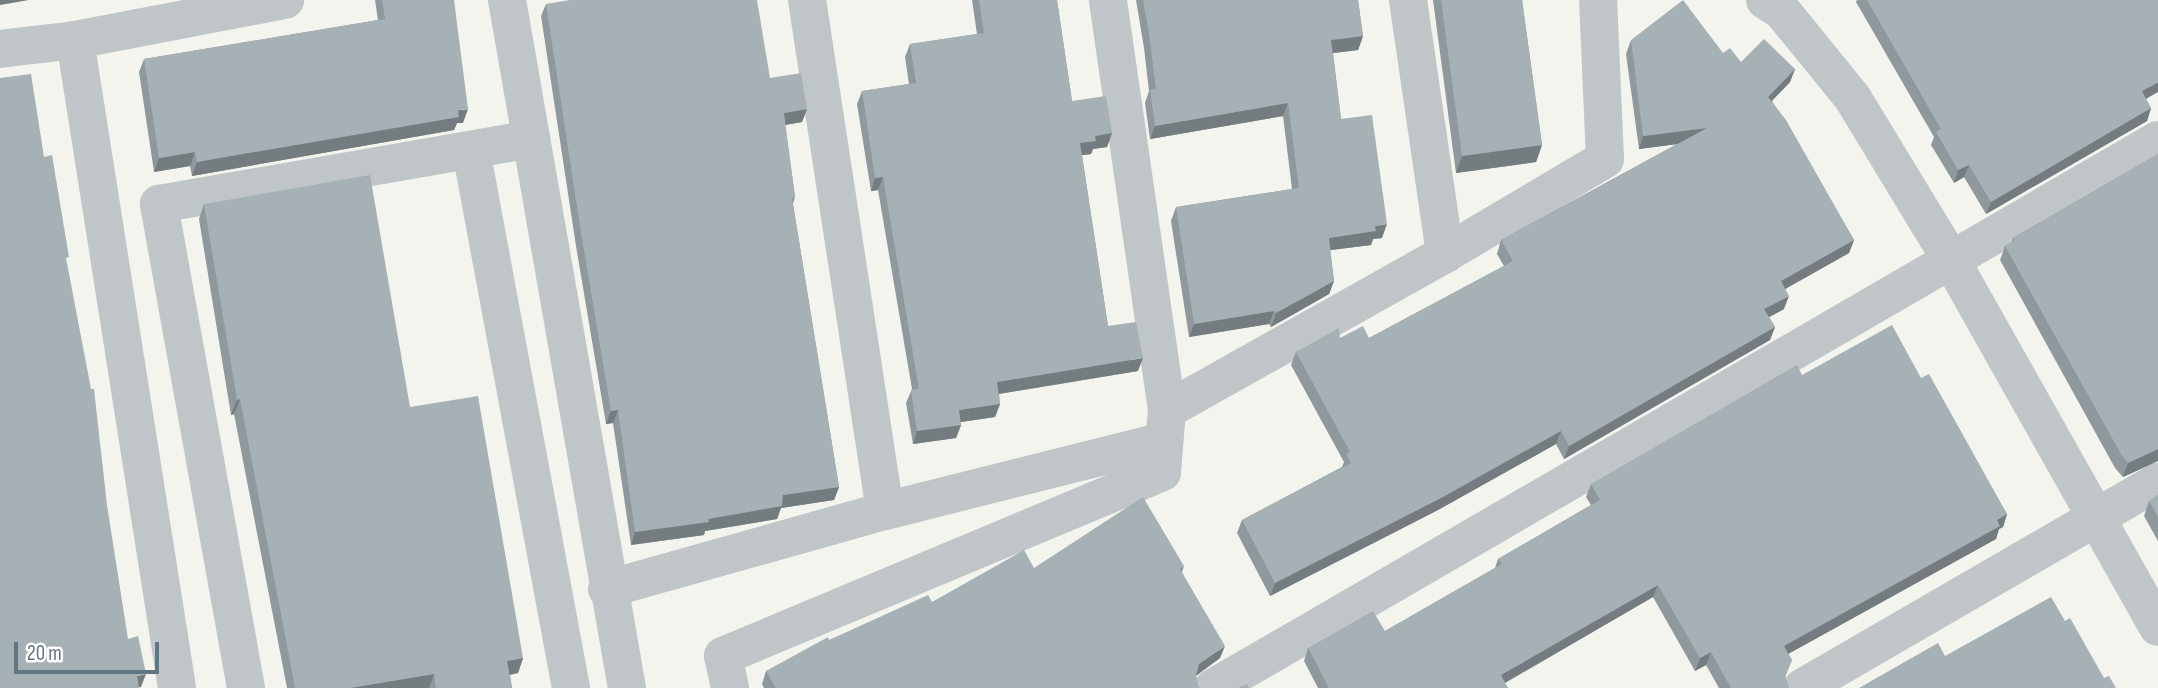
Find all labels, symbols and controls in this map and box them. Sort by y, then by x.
scale bar [18,628,163,672]
text: 20 m [27,641,62,666]

